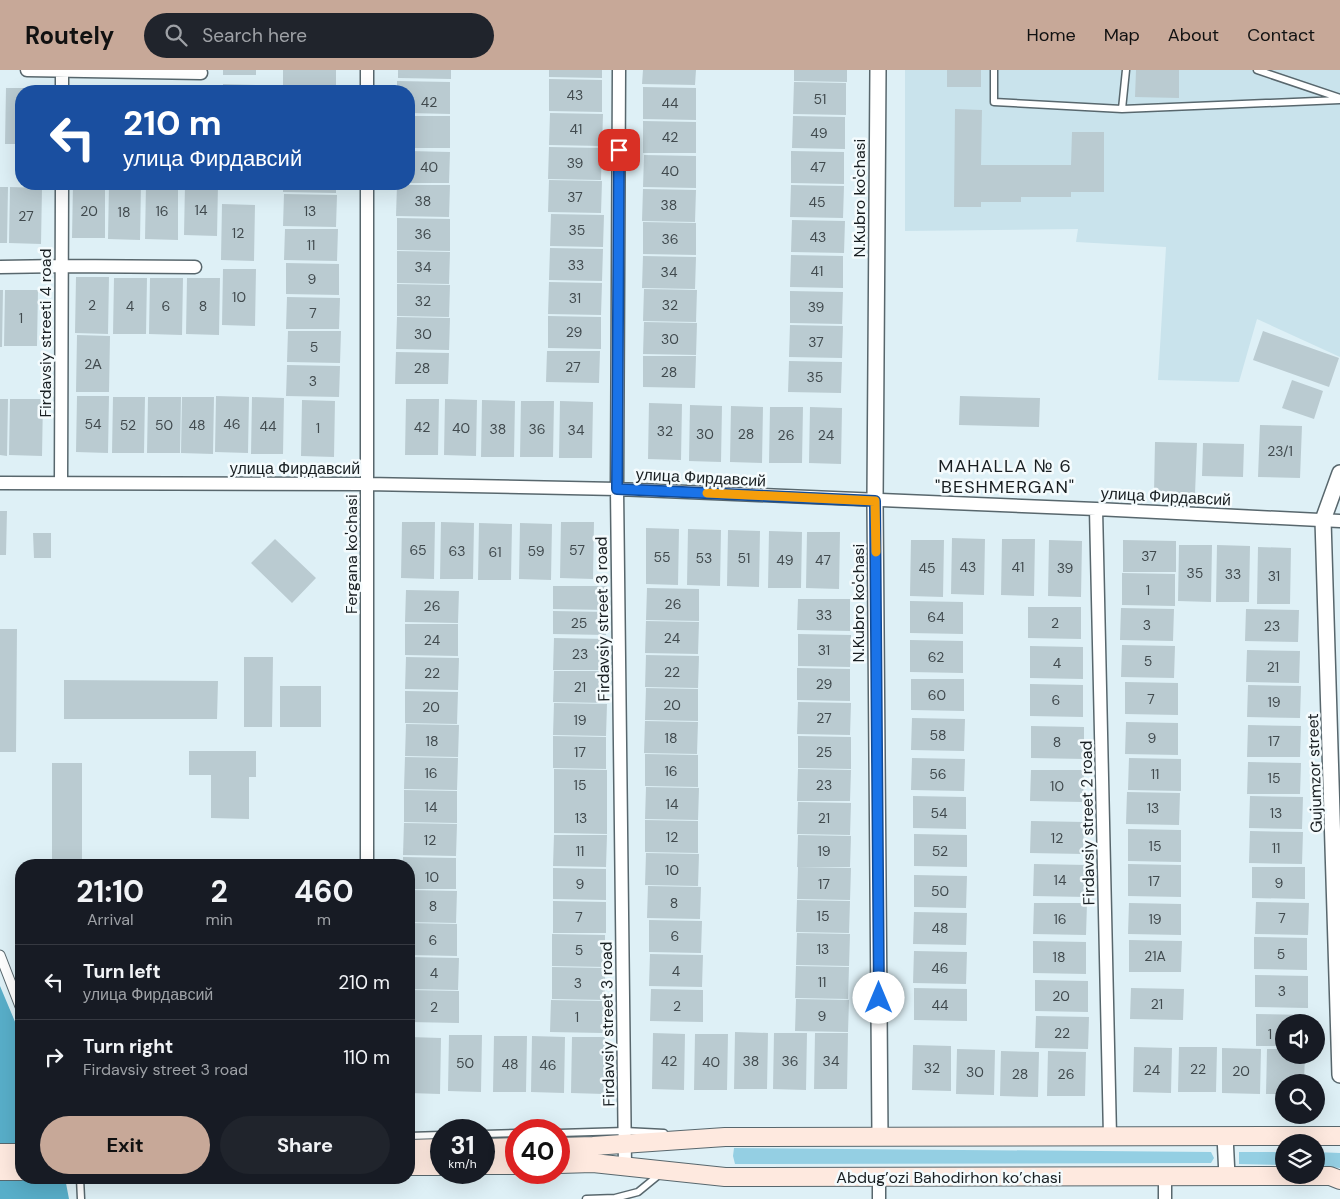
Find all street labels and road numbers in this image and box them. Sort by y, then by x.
street label: N.Kubro ko'chasi [849,139,870,257]
street label: Firdavsiy streeti 4 road [35,248,56,418]
street label: улица Фирдавсий [230,458,360,479]
street label: улица Фирдавсий [635,464,767,491]
street label: улица Фирдавсий [1100,483,1232,510]
street label: Fergana ko'chasi [341,494,362,614]
street label: Firdavsiy street 3 road [591,536,614,702]
street label: N.Kubro ko'chasi [848,544,869,662]
street label: Gujumzor street [1302,713,1327,833]
street label: Firdavsiy street 2 road [1076,740,1099,906]
street label: Firdavsiy street 3 road [596,941,619,1107]
street label: Abdug’ozi Bahodirhon ko’chasi [836,1167,1062,1188]

